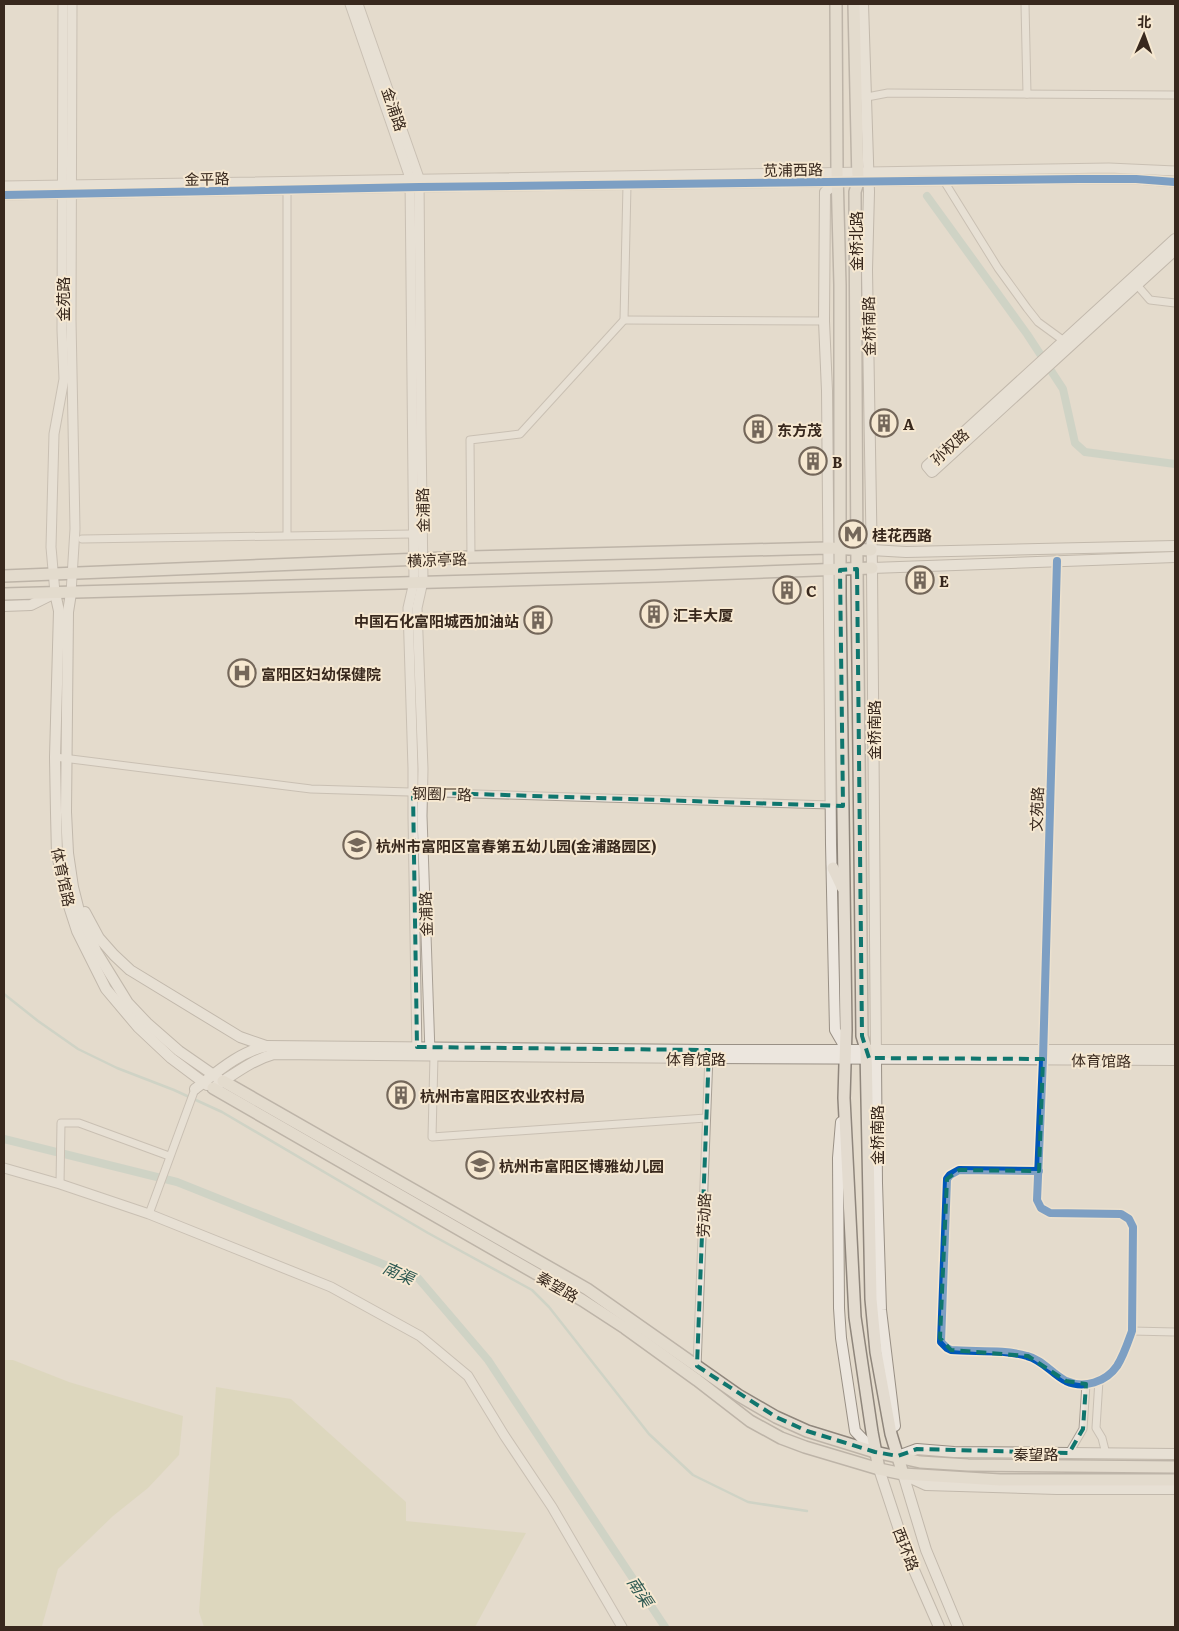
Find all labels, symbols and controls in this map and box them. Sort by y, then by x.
north arrow [1119,10,1169,60]
text: 北 [1137,11,1152,31]
street label: 金浦路 [377,84,413,134]
street label: 苋浦西路 [763,157,823,181]
street label: 金平路 [184,166,230,190]
street label: 金桥北路 [844,211,867,271]
street label: 金苑路 [51,276,74,322]
street label: 金桥南路 [856,296,880,356]
building icon: A [869,408,899,438]
place label: A [903,412,915,435]
building icon: 东方茂 [743,414,773,444]
place label: 东方茂 [777,418,822,441]
street label: 孙权路 [925,422,973,470]
building icon: B [798,446,828,476]
place label: B [832,450,842,473]
street label: 金浦路 [410,487,434,533]
metro station icon: 桂花西路 [838,519,868,549]
place label: 桂花西路 [872,523,932,546]
street label: 横凉亭路 [407,546,467,572]
building icon: E [905,565,935,595]
place label: E [939,569,949,592]
building icon: C [772,575,802,605]
place label: C [806,579,817,602]
building icon: 汇丰大厦 [639,599,669,629]
place label: 汇丰大厦 [673,603,733,626]
building icon: 中国石化富阳城西加油站 [523,605,553,635]
place label: 中国石化富阳城西加油站 [354,609,519,632]
hospital icon: 富阳区妇幼保健院 [227,658,257,688]
place label: 富阳区妇幼保健院 [261,662,381,685]
street label: 金桥南路 [862,700,885,760]
street label: 钢圈厂路 [412,780,472,806]
street label: 文苑路 [1024,786,1048,832]
school or university icon: 杭州市富阳区富春第五幼儿园(金浦路园区) [342,830,372,860]
place label: 杭州市富阳区富春第五幼儿园(金浦路园区) [376,834,657,857]
street label: 体育馆路 [47,845,81,909]
street label: 金浦路 [413,891,437,937]
street label: 体育馆路 [666,1047,726,1070]
street label: 体育馆路 [1071,1048,1131,1072]
building icon: 杭州市富阳区农业农村局 [386,1080,416,1110]
place label: 杭州市富阳区农业农村局 [420,1084,585,1107]
street label: 金桥南路 [865,1105,888,1165]
school or university icon: 杭州市富阳区博雅幼儿园 [465,1150,495,1180]
place label: 杭州市富阳区博雅幼儿园 [499,1154,664,1177]
street label: 劳动路 [691,1192,715,1238]
water label: 南渠 [379,1255,420,1290]
street label: 秦望路 [533,1265,583,1307]
street label: 秦望路 [1013,1442,1059,1465]
street label: 西环路 [888,1524,926,1574]
water label: 南渠 [622,1571,661,1613]

